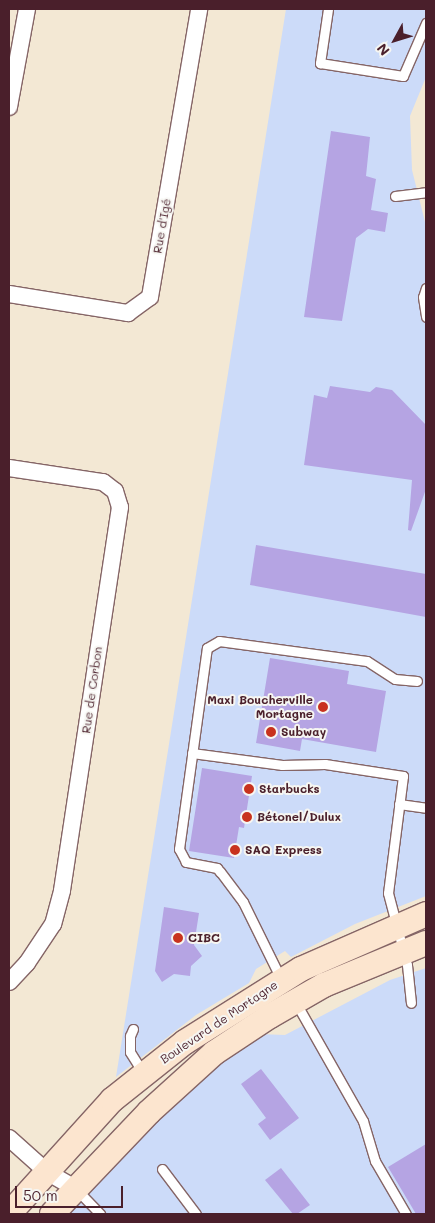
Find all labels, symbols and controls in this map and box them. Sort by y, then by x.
north arrow [370,15,420,65]
text: N [372,40,394,60]
street label: Rue d'Igé [150,197,174,255]
street label: Rue de Corbon [79,646,105,734]
place label: Maxi Boucherville Mortagne [207,693,313,721]
marker: Maxi Boucherville Mortagne [317,701,329,713]
place label: Subway [281,725,326,739]
marker: Subway [265,726,277,738]
place label: Starbucks [259,782,320,796]
marker: Starbucks [243,783,255,795]
place label: Bétonel/Dulux [257,810,341,824]
marker: Bétonel/Dulux [241,811,253,823]
place label: SAQ Express [245,843,322,857]
marker: SAQ Express [229,844,241,856]
place label: CIBC [188,931,220,945]
marker: CIBC [172,932,184,944]
street label: Boulevard de Mortagne [158,977,280,1067]
scale bar [18,1176,125,1208]
text: 50 m [23,1185,58,1205]

